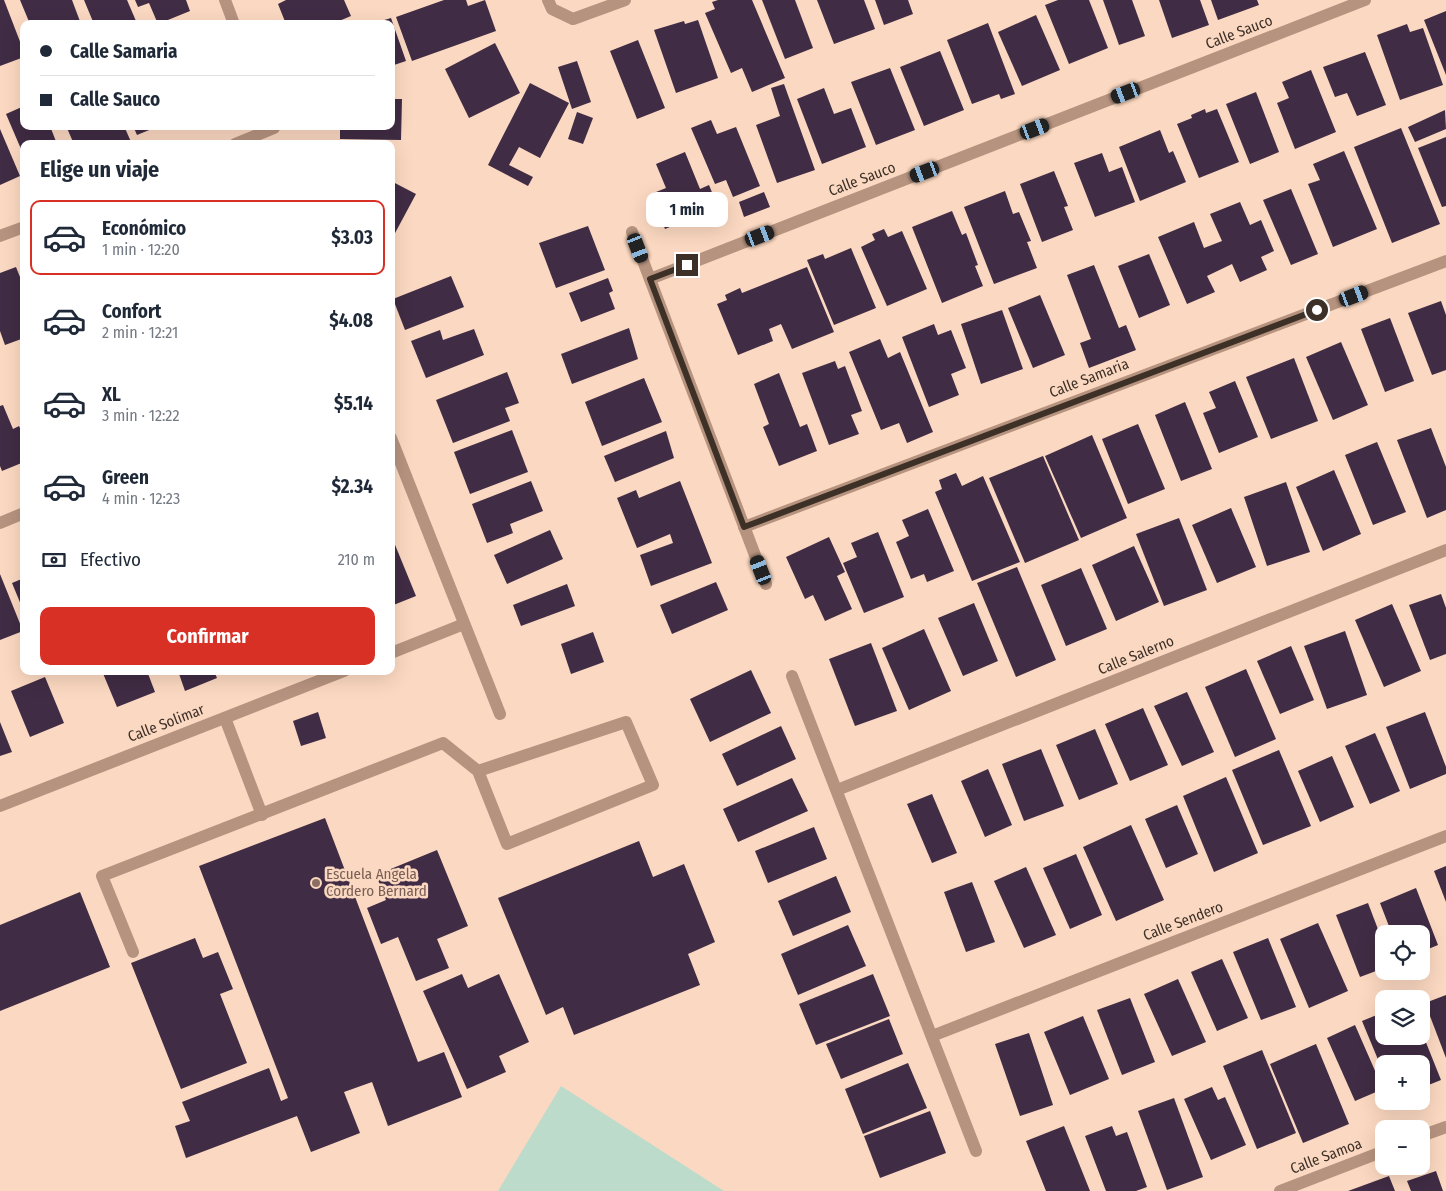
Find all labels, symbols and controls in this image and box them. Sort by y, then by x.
street label: Calle Sauco [1203,11,1275,53]
text: Calle Samaria [70,40,177,63]
car [1109,81,1142,105]
text: Calle Sauco [70,88,160,111]
car [1018,117,1051,141]
text: Elige un viaje [40,156,159,183]
street label: Calle Sauco [826,158,898,200]
car [908,160,941,184]
callout: 1 min [646,192,728,228]
text: 1 min [670,200,704,219]
icon: car [42,215,87,260]
text: Económico [102,217,186,240]
car [743,224,776,248]
text: $3.03 [331,226,373,249]
car [625,231,650,265]
text: 1 min · 12:20 [102,240,180,259]
route end [676,254,698,276]
car [1337,284,1370,308]
icon: car [42,298,87,343]
route start [1306,299,1328,321]
text: Confort [102,300,162,323]
text: $4.08 [329,309,373,332]
text: 2 min · 12:21 [102,323,178,342]
street label: Calle Samaria [1047,355,1131,401]
icon: car [42,381,87,426]
text: XL [102,383,121,406]
text: $5.14 [334,392,373,415]
text: 3 min · 12:22 [102,406,179,425]
icon: car [42,464,87,509]
text: Green [102,466,149,489]
text: $2.34 [332,475,373,498]
text: 4 min · 12:23 [102,489,180,508]
icon: cash [40,546,68,574]
text: Efectivo [80,548,141,571]
text: 210 m [338,550,375,569]
car [748,553,773,587]
button: Confirmar [40,607,375,665]
street label: Calle Salerno [1095,632,1177,678]
street label: Calle Solimar [125,700,208,746]
place label: Escuela Angela Cordero Bernard [326,865,427,900]
marker: Escuela Angela Cordero Bernard [310,877,322,889]
street label: Calle Sendero [1140,897,1226,945]
map controls [1375,925,1430,1175]
button: locate [1375,925,1430,980]
button: layers [1375,990,1430,1045]
button: + [1375,1055,1430,1110]
button: − [1375,1120,1430,1175]
street label: Calle Samoa [1288,1134,1364,1178]

